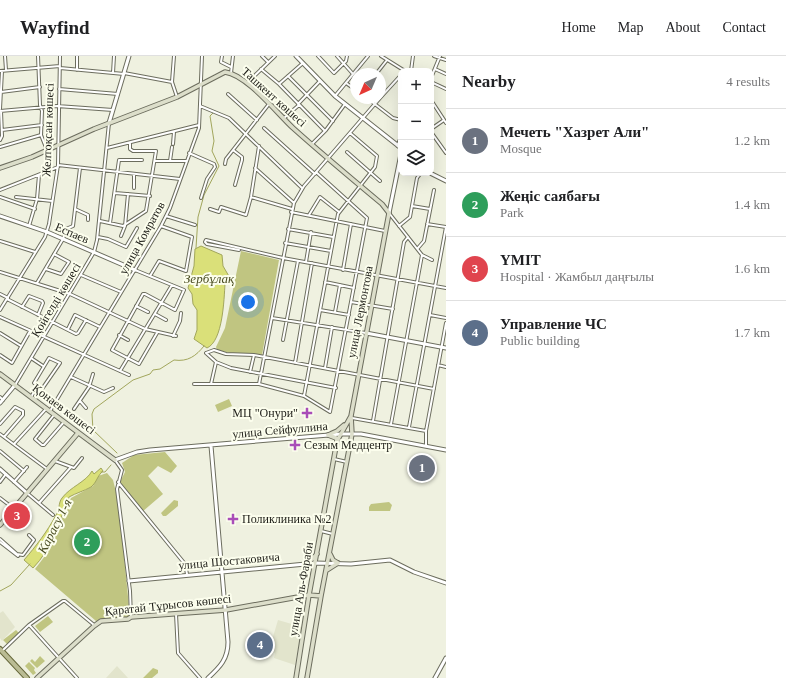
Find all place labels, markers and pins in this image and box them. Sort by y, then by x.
place label: МЦ "Онури" [232,406,298,420]
marker: МЦ "Онури" [301,407,313,419]
place label: Сезым Медцентр [304,438,392,452]
marker: Сезым Медцентр [289,439,301,451]
pin: 1 [409,453,435,483]
pin: 3 [4,501,30,531]
place label: Поликлиника №2 [242,512,331,526]
marker: Поликлиника №2 [227,513,239,525]
pin: 2 [74,527,100,557]
pin: 4 [247,630,273,660]

